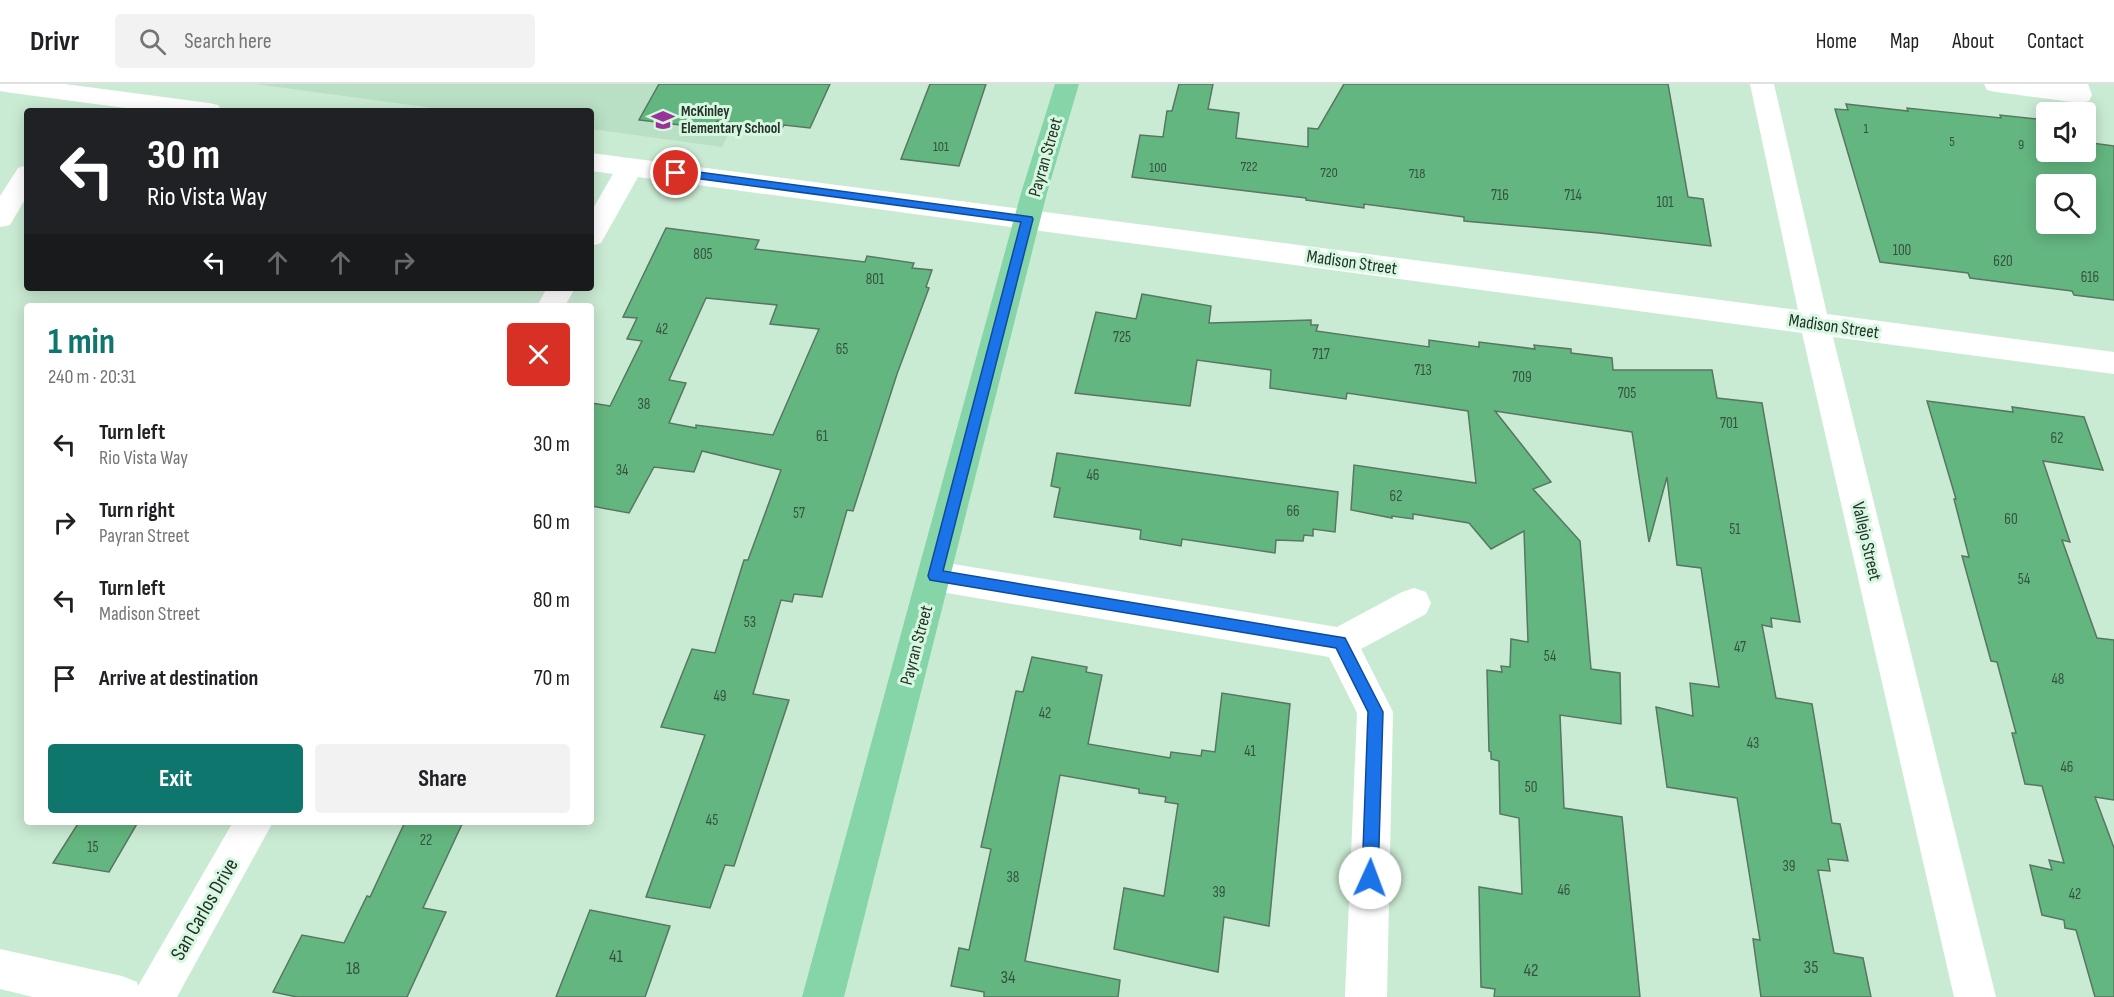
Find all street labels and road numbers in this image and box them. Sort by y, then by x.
street label: Payran Street [1024,115,1067,199]
street label: Madison Street [1305,246,1399,279]
street label: Madison Street [1787,310,1881,343]
street label: Vallejo Street [1847,500,1886,583]
street label: Payran Street [896,603,937,687]
street label: San Carlos Drive [165,854,244,965]

